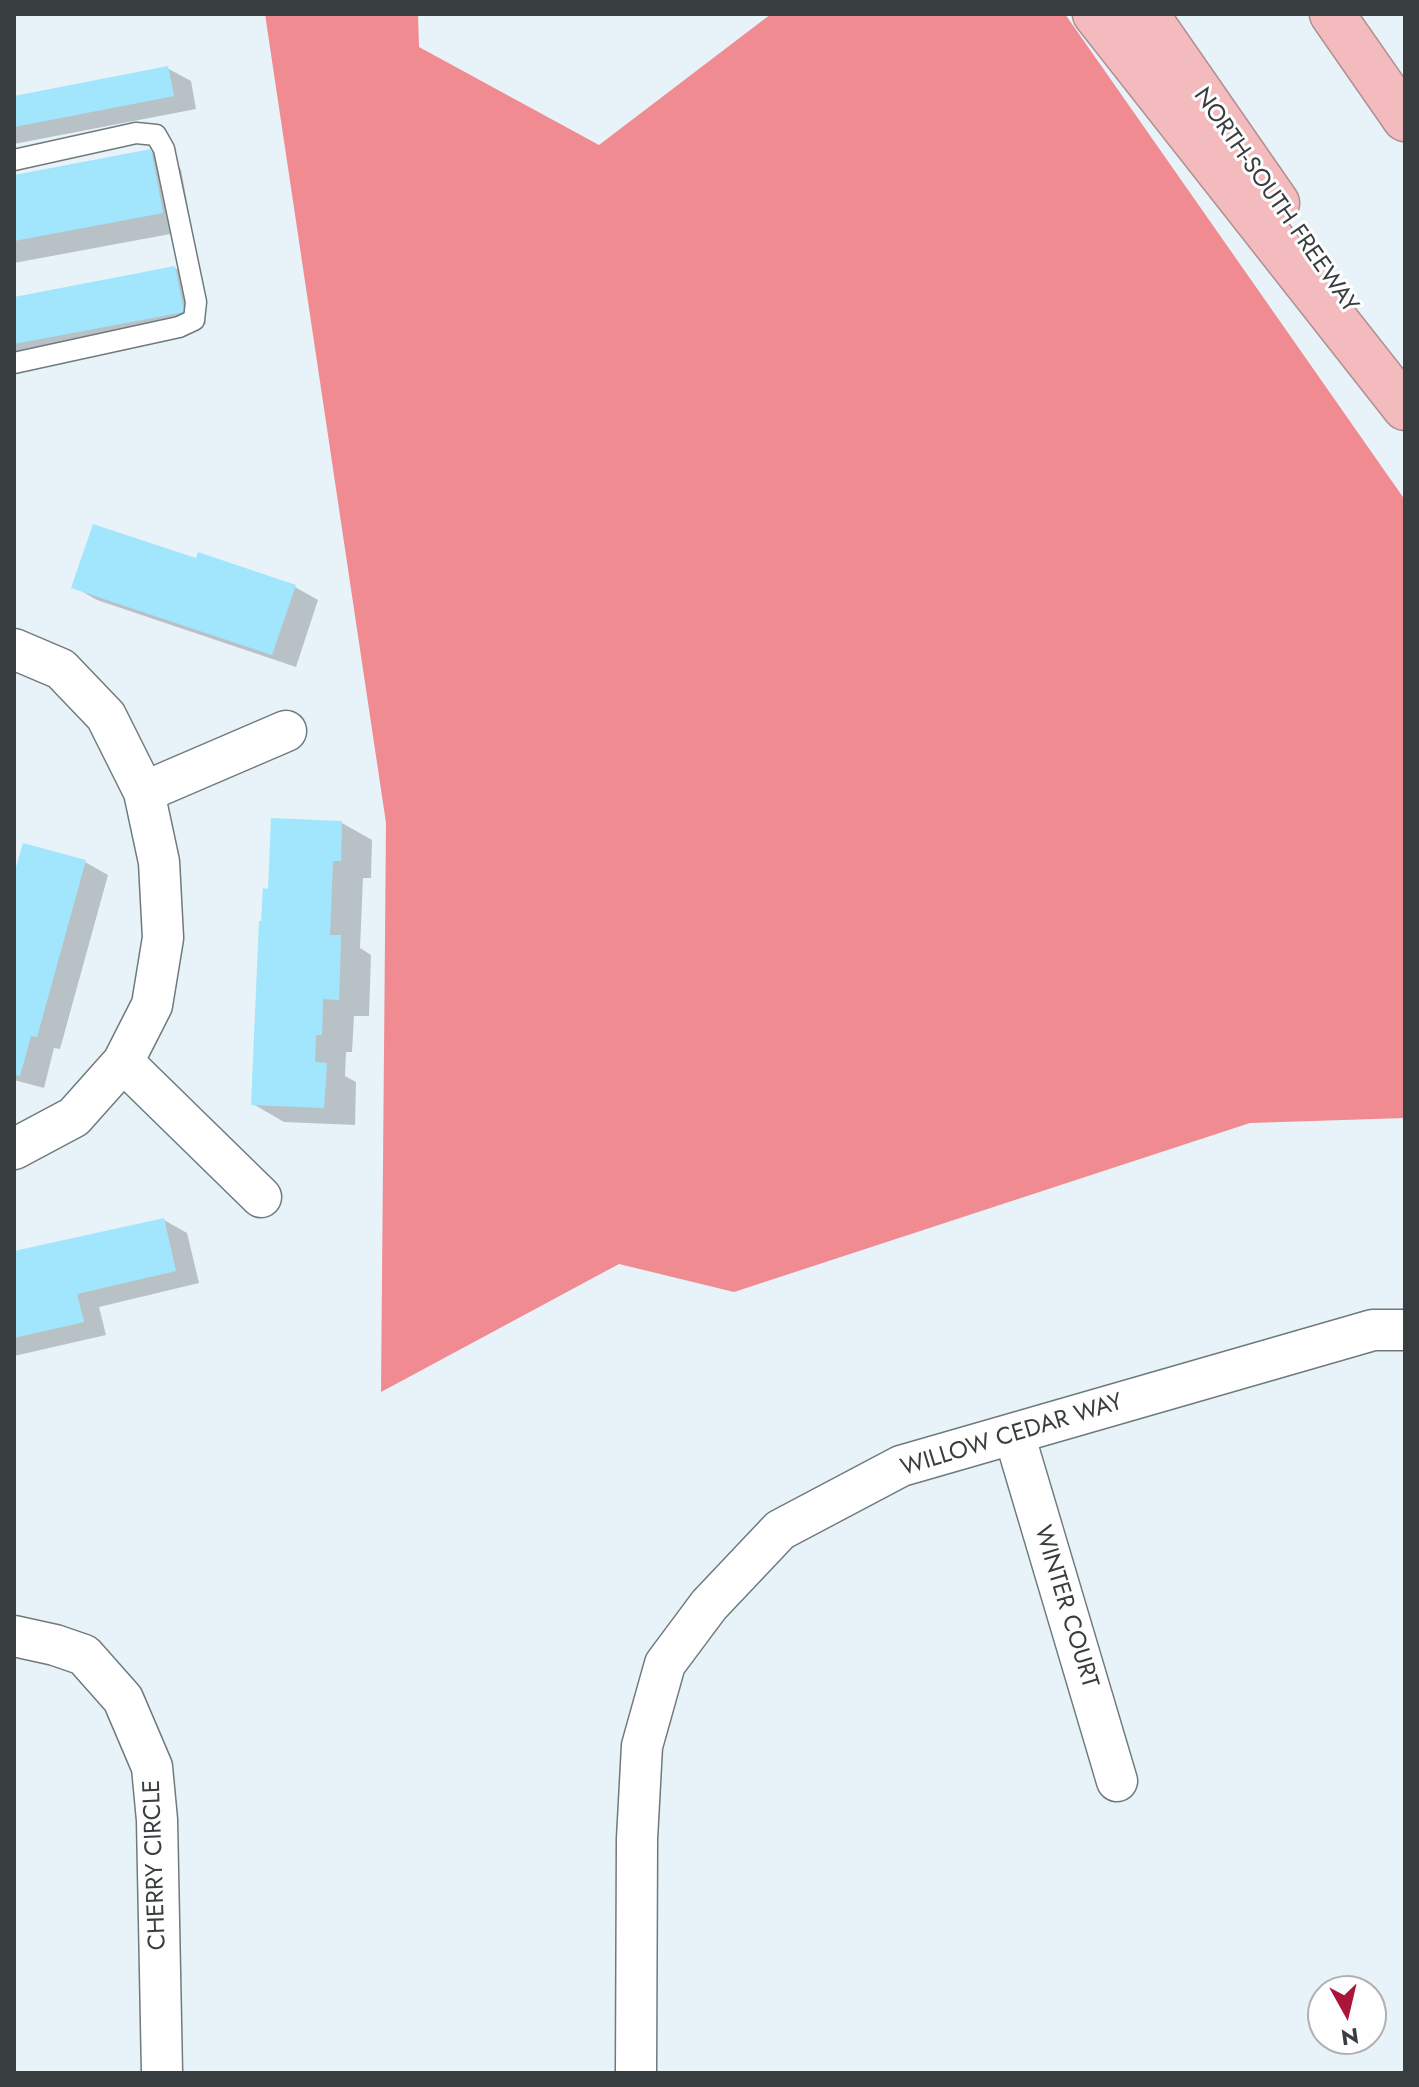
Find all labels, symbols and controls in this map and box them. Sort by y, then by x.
street label: NORTH-SOUTH FREEWAY [1186,83,1364,319]
street label: WILLOW CEDAR WAY [898,1389,1126,1483]
street label: WINTER COURT [1027,1522,1103,1692]
street label: CHERRY CIRCLE [139,1779,173,1951]
north arrow [1307,1975,1387,2055]
text: N [1339,2020,1361,2054]

